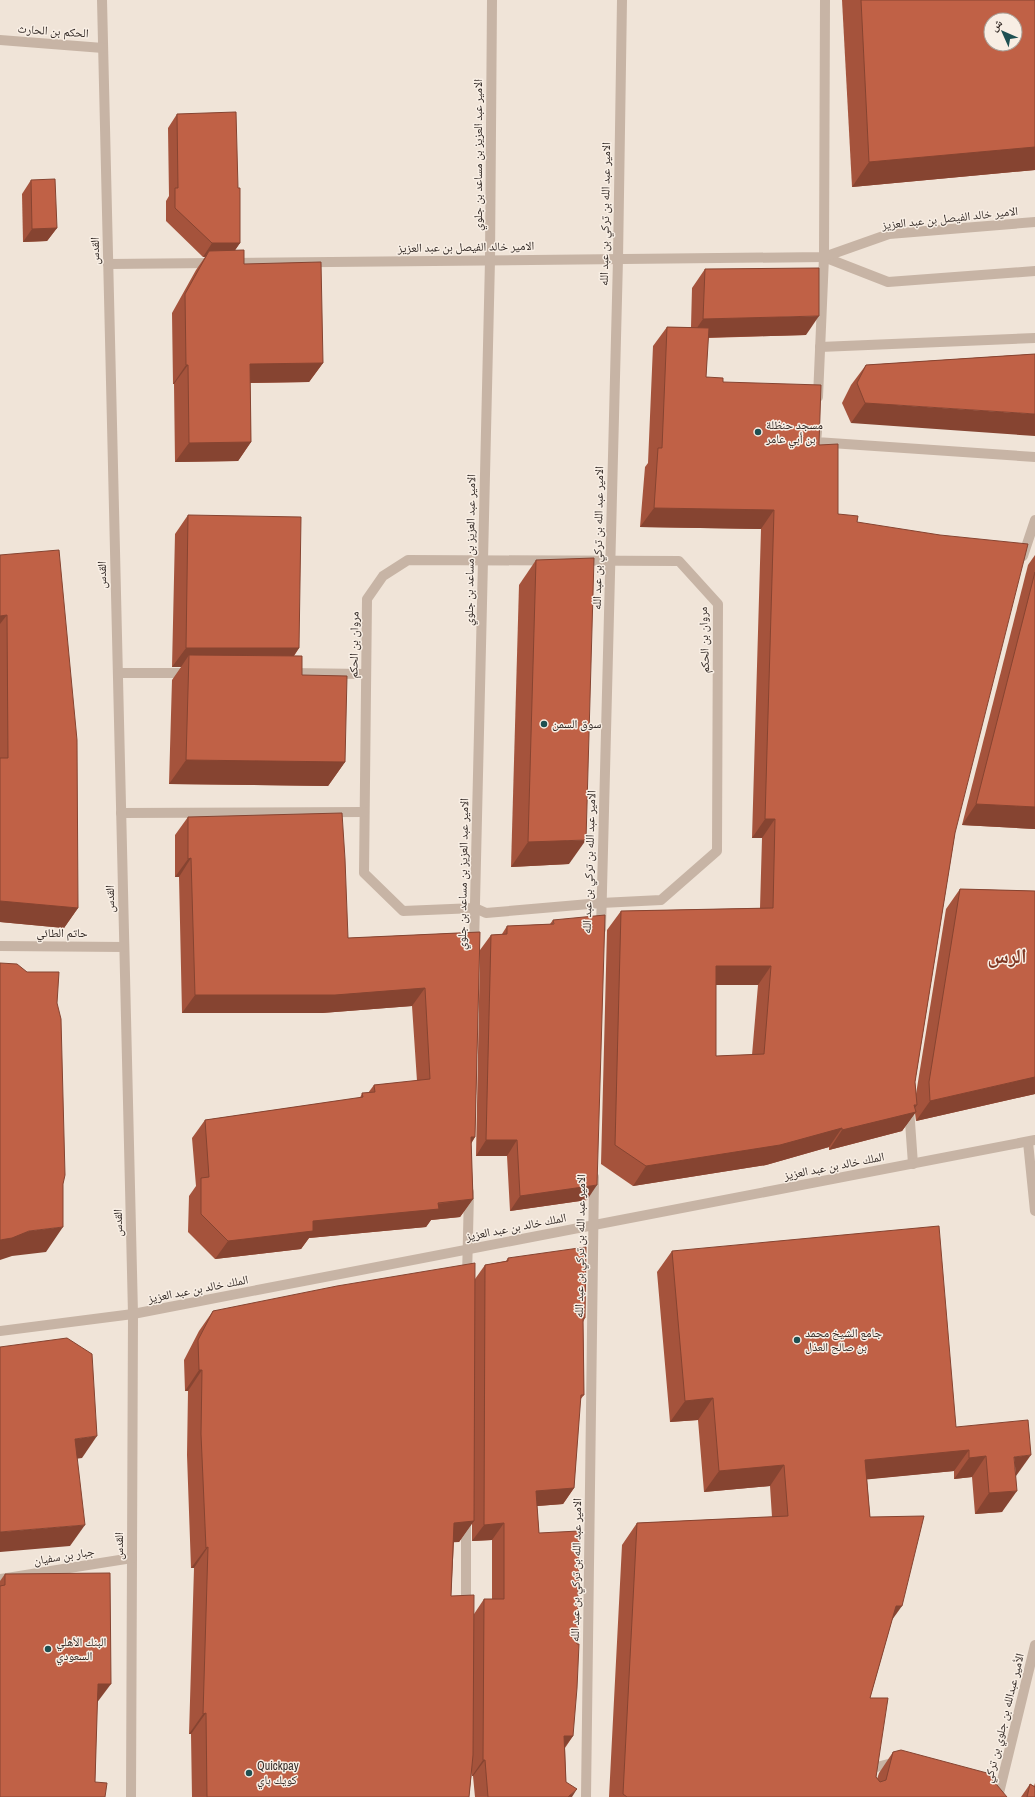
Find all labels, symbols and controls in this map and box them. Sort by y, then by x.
north arrow [983,12,1023,52]
text: ش [987,16,1006,35]
street label: الحكم بن الحارث [17,21,89,41]
street label: الامير عبد العزيز بن مساعد بن جلوي [470,79,488,231]
street label: الامير عبد الله بن تركي بن عبد الله [596,142,616,286]
street label: الامير خالد الفيصل بن عبد العزيز [880,203,1019,233]
street label: القدس [87,237,103,265]
street label: الامير خالد الفيصل بن عبد العزيز [396,238,535,256]
place label: مسجد حنظلة بن أبي عامر [765,417,823,449]
marker: مسجد حنظلة بن أبي عامر [753,427,763,437]
street label: الامير عبد الله بن تركي بن عبد الله [589,466,609,610]
street label: الامير عبد العزيز بن مساعد بن جلوي [461,474,481,626]
street label: القدس [94,561,110,589]
street label: مروان بن الحكم [695,606,713,674]
street label: مروان بن الحكم [345,611,363,679]
place label: سوق السمن [552,716,601,732]
marker: سوق السمن [539,719,549,729]
street label: الامير عبد الله بن تركي بن عبد الله [578,790,602,934]
street label: الامير عبد العزيز بن مساعد بن جلوي [454,798,474,950]
street label: القدس [102,885,118,913]
street label: حاتم الطائي [36,925,88,943]
district label: الرس [987,942,1027,969]
street label: الملك خالد بن عبد العزيز [782,1148,886,1184]
street label: الامير عبد الله بن تركي بن عبد الله [571,1174,591,1318]
street label: القدس [110,1209,126,1237]
street label: الملك خالد بن عبد العزيز [464,1209,568,1245]
street label: الملك خالد بن عبد العزيز [146,1271,250,1307]
place label: جامع الشيخ محمد بن صالح العذل [805,1325,882,1355]
marker: جامع الشيخ محمد بن صالح العذل [792,1335,802,1345]
street label: الامير عبد الله بن تركي بن عبد الله [567,1498,587,1642]
street label: القدس [111,1532,127,1560]
street label: جبار بن سفيان [32,1543,96,1569]
place label: البنك الأهلي السعودي [56,1634,106,1666]
marker: البنك الأهلي السعودي [43,1644,53,1654]
street label: الأمير عبدالله بن جلوي بن تركي [980,1651,1030,1785]
place label: Quickpay كويك باي [257,1758,299,1790]
marker: Quickpay كويك باي [244,1768,254,1778]

